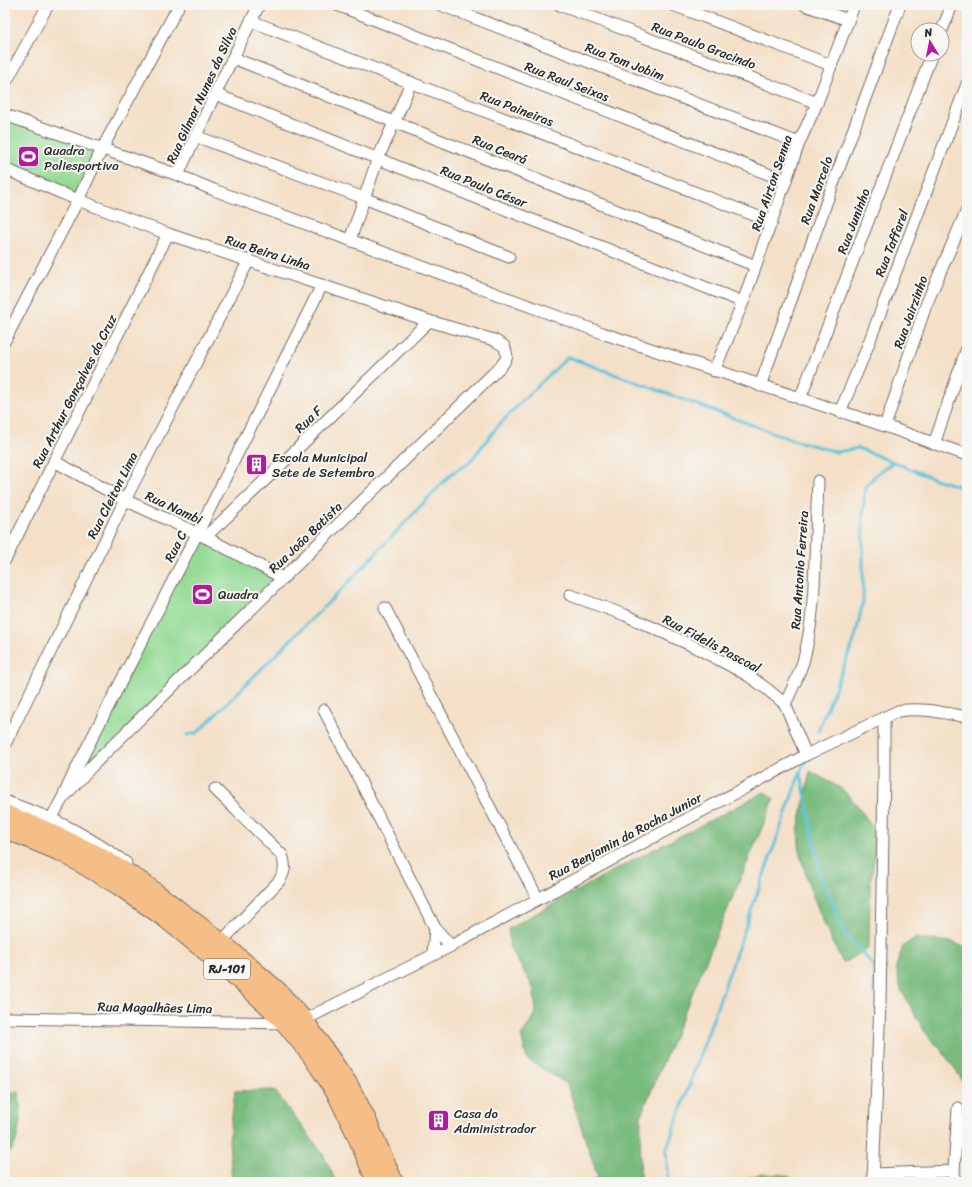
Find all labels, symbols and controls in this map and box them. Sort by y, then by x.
street label: Rua Paulo Gracindo [648,15,760,76]
north arrow [910,22,950,62]
street label: Rua Gilmar Nunes da Silva [160,23,244,167]
text: N [922,23,934,43]
street label: Rua Tom Jobim [582,36,668,87]
street label: Rua Raul Seixas [521,55,613,108]
street label: Rua Paineiras [477,84,557,133]
street label: Rua Ceará [469,128,531,171]
street label: Rua Airton Senna [744,132,799,234]
place label: Quadra Poliesportiva [44,139,119,177]
sports icon: Quadra Poliesportiva [15,144,41,170]
street label: Rua Marcelo [793,152,840,228]
street label: Rua Paulo César [437,159,531,215]
street label: Rua Juninho [830,185,877,257]
street label: Rua Taffarel [868,206,915,280]
street label: Rua Beira Linha [222,228,314,277]
street label: Rua Jairzinho [887,272,935,352]
street label: Rua Arthur Gonçalves da Cruz [26,309,124,472]
street label: Rua F [289,399,328,439]
place label: Escola Municipal Sete de Setembro [272,446,375,484]
street label: Rua Cleiton Lima [81,447,145,543]
building icon: Escola Municipal Sete de Setembro [243,451,269,477]
street label: Rua Nambi [141,484,207,531]
street label: Rua Joāo Batista [263,496,348,579]
street label: Rua Antonio Ferreira [784,509,815,630]
street label: Rua C [158,526,193,566]
sports icon: Quadra [189,581,215,607]
place label: Quadra [218,583,259,606]
street label: Rua Fidelis Pascoal [658,608,765,679]
street label: Rua Benjamin da Rocha Junior [544,786,707,887]
road number: RJ-101 [204,959,250,979]
street label: Rua Magalhães Lima [97,995,213,1020]
place label: Casa do Administrador [453,1102,537,1140]
building icon: Casa do Administrador [425,1107,451,1133]

